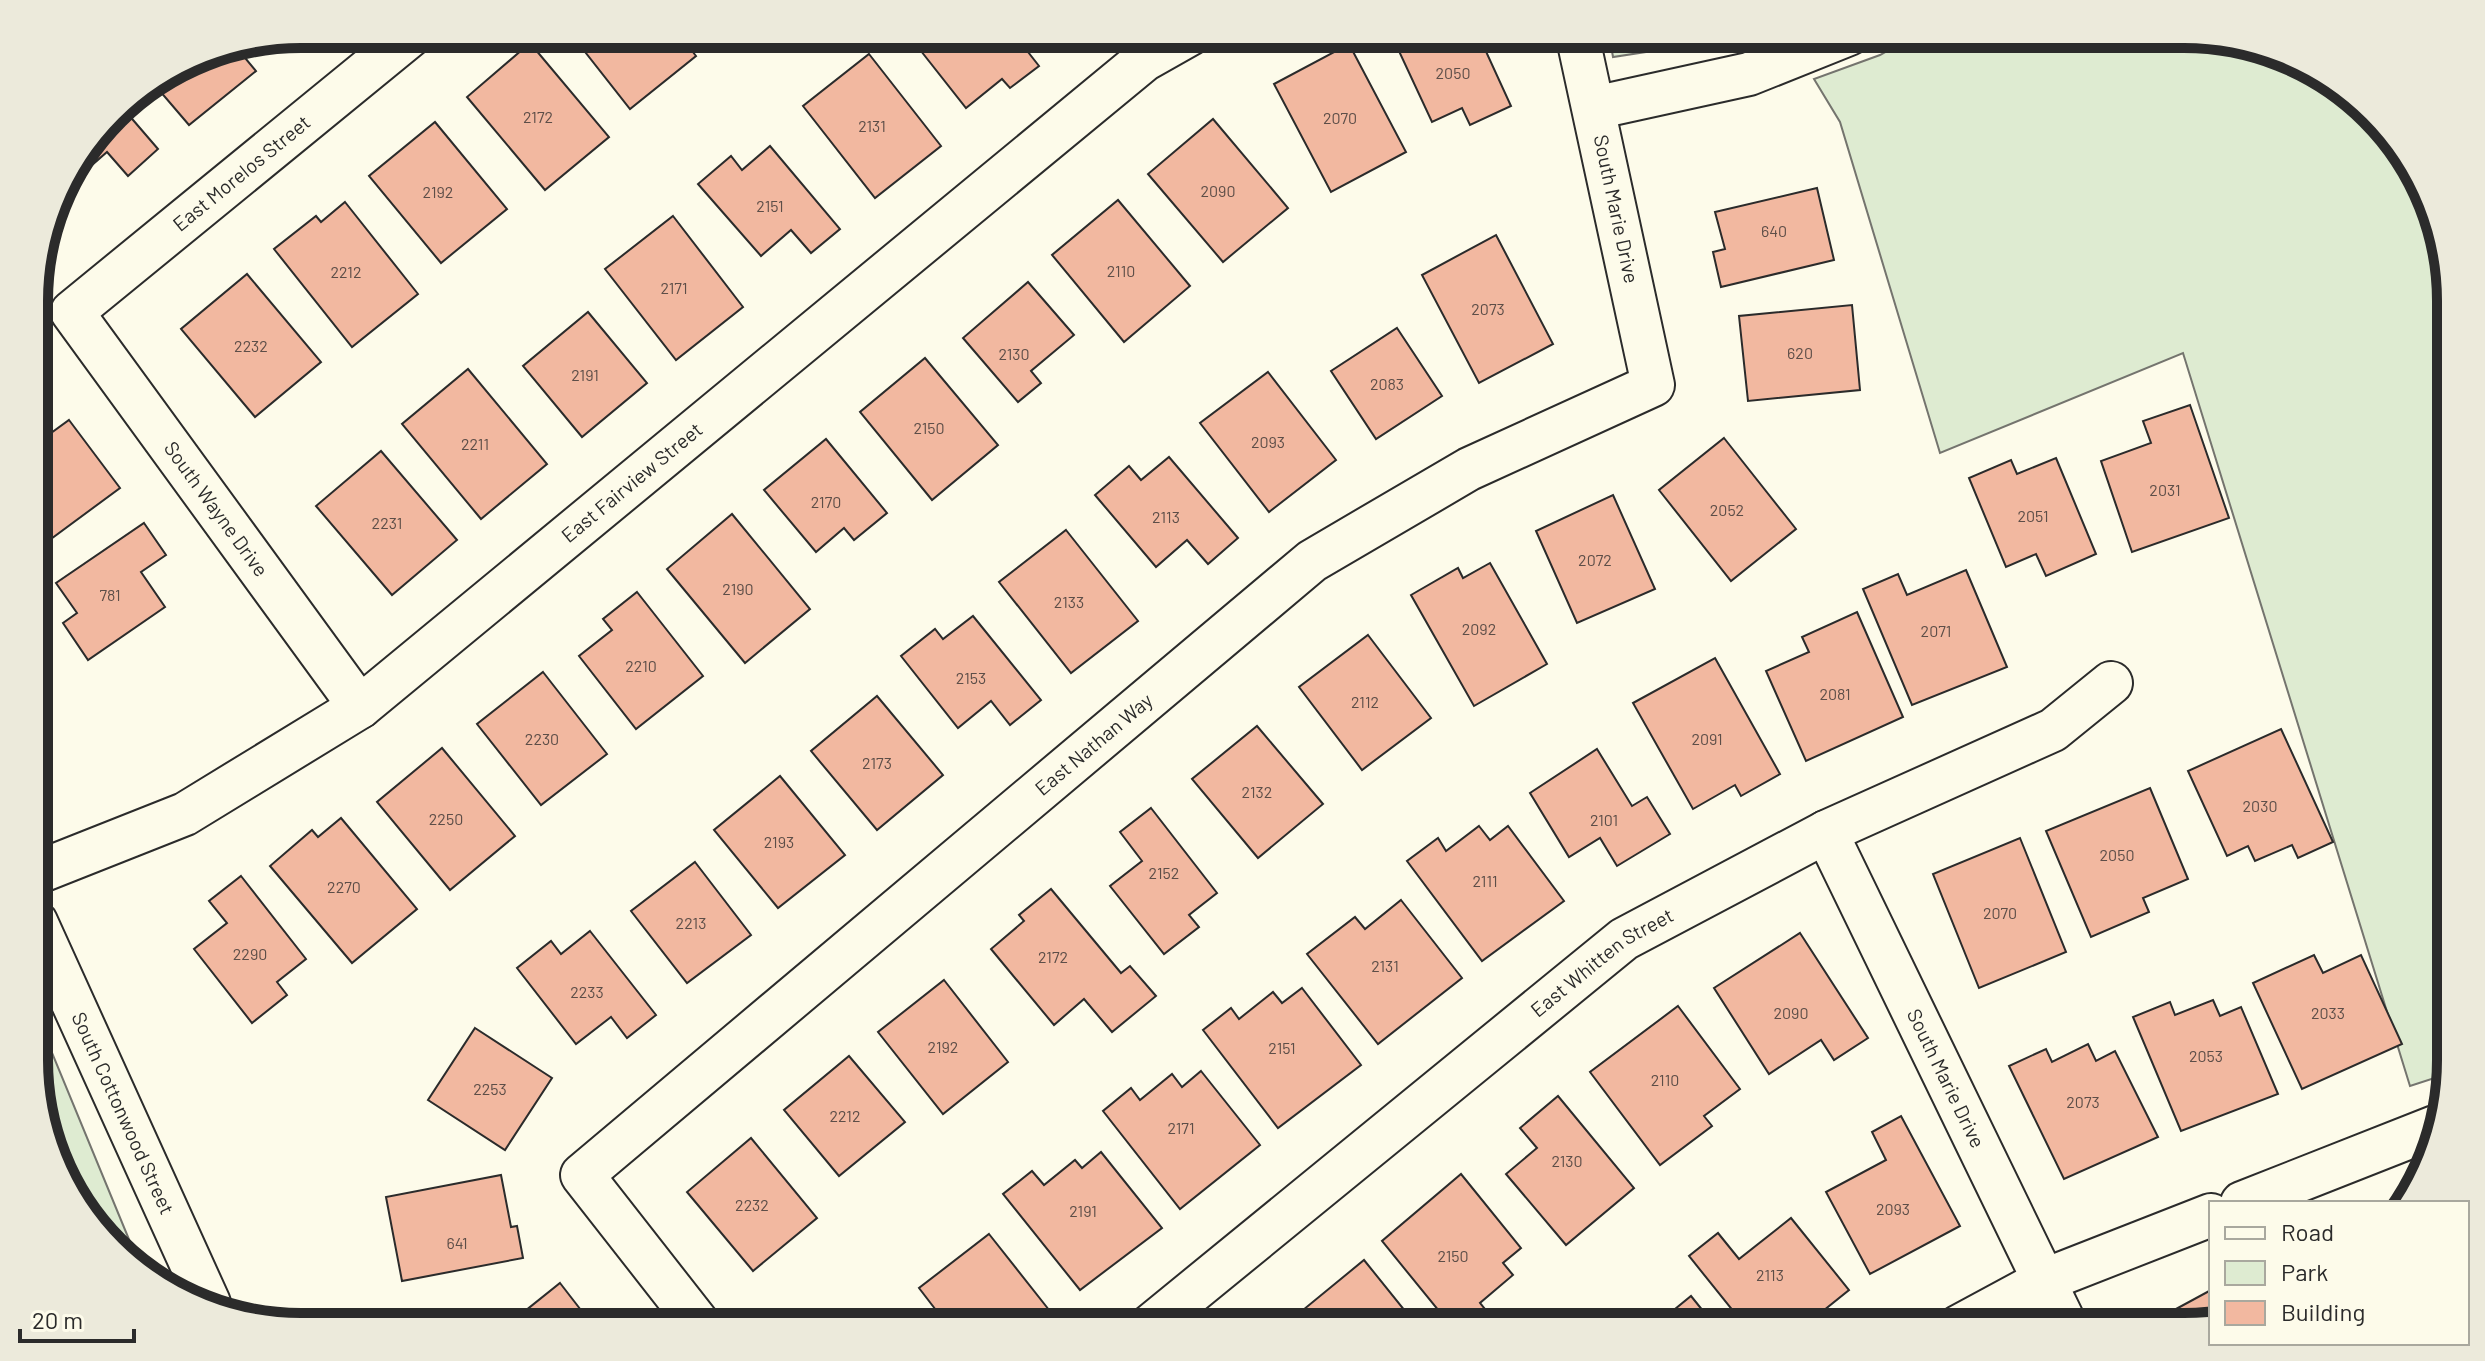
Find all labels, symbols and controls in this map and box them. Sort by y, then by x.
house number: 2050 [1436,63,1470,82]
house number: 2172 [523,107,553,126]
house number: 2070 [1323,108,1357,127]
street label: East Morelos Street [168,109,314,236]
house number: 2131 [858,116,886,135]
street label: South Marie Drive [1589,132,1644,285]
house number: 2090 [1201,181,1236,200]
house number: 2192 [423,182,453,201]
house number: 2151 [756,196,784,215]
house number: 640 [1761,221,1787,240]
house number: 2110 [1107,261,1135,280]
house number: 2212 [330,262,362,281]
house number: 2171 [660,278,688,297]
house number: 2073 [1471,299,1505,318]
house number: 2232 [234,336,268,355]
house number: 620 [1787,343,1813,362]
house number: 2130 [998,344,1030,363]
house number: 2191 [571,365,599,384]
house number: 2083 [1370,374,1404,393]
street label: East Fairview Street [556,417,707,547]
house number: 2150 [913,418,945,437]
house number: 2093 [1251,432,1285,451]
house number: 2211 [461,434,489,453]
street label: South Wayne Drive [160,436,274,581]
house number: 2031 [2149,480,2181,499]
house number: 2170 [811,492,841,511]
house number: 2052 [1710,500,1744,519]
house number: 2051 [2018,506,2049,525]
house number: 2113 [1152,507,1180,526]
house number: 2231 [372,513,402,532]
house number: 2072 [1578,550,1612,569]
house number: 2190 [722,579,754,598]
house number: 781 [99,585,121,604]
house number: 2133 [1054,592,1084,611]
house number: 2092 [1462,619,1496,638]
house number: 2071 [1921,621,1951,640]
house number: 2210 [625,656,657,675]
house number: 2153 [956,668,986,687]
house number: 2081 [1819,684,1851,703]
street label: East Nathan Way [1030,687,1157,800]
house number: 2112 [1351,692,1379,711]
house number: 2230 [525,729,559,748]
house number: 2091 [1691,729,1723,748]
house number: 2173 [862,753,892,772]
house number: 2132 [1242,782,1272,801]
house number: 2030 [2243,796,2277,815]
house number: 2250 [429,809,463,828]
house number: 2101 [1590,810,1618,829]
house number: 2193 [764,832,794,851]
house number: 2050 [2100,845,2134,864]
house number: 2152 [1149,863,1179,882]
house number: 2111 [1472,871,1498,890]
house number: 2270 [327,877,361,896]
street label: East Whitten Street [1525,902,1677,1021]
house number: 2070 [1983,903,2017,922]
house number: 2213 [676,913,706,932]
house number: 2290 [233,944,267,963]
house number: 2172 [1038,947,1068,966]
house number: 2131 [1371,956,1399,975]
house number: 2233 [570,982,604,1001]
house number: 2090 [1774,1003,1809,1022]
house number: 2033 [2311,1003,2345,1022]
street label: South Marie Drive [1903,1005,1991,1151]
street label: South Cottonwood Street [67,1008,180,1218]
house number: 2192 [928,1037,958,1056]
house number: 2151 [1268,1038,1296,1057]
house number: 2053 [2189,1046,2223,1065]
house number: 2110 [1651,1070,1679,1089]
house number: 2253 [473,1079,507,1098]
house number: 2073 [2066,1092,2100,1111]
house number: 2212 [829,1106,861,1125]
house number: 2171 [1167,1118,1195,1137]
house number: 2130 [1551,1151,1583,1170]
house number: 2232 [735,1195,769,1214]
house number: 2093 [1876,1199,1910,1218]
house number: 2191 [1069,1201,1097,1220]
legend [2209,1201,2469,1345]
text: Road [2281,1217,2334,1246]
house number: 641 [446,1233,468,1252]
house number: 2150 [1437,1246,1469,1265]
text: Park [2281,1257,2328,1286]
house number: 2113 [1756,1265,1784,1284]
scale bar [20,1293,134,1343]
text: Building [2281,1297,2365,1326]
text: 20 m [32,1305,83,1334]

